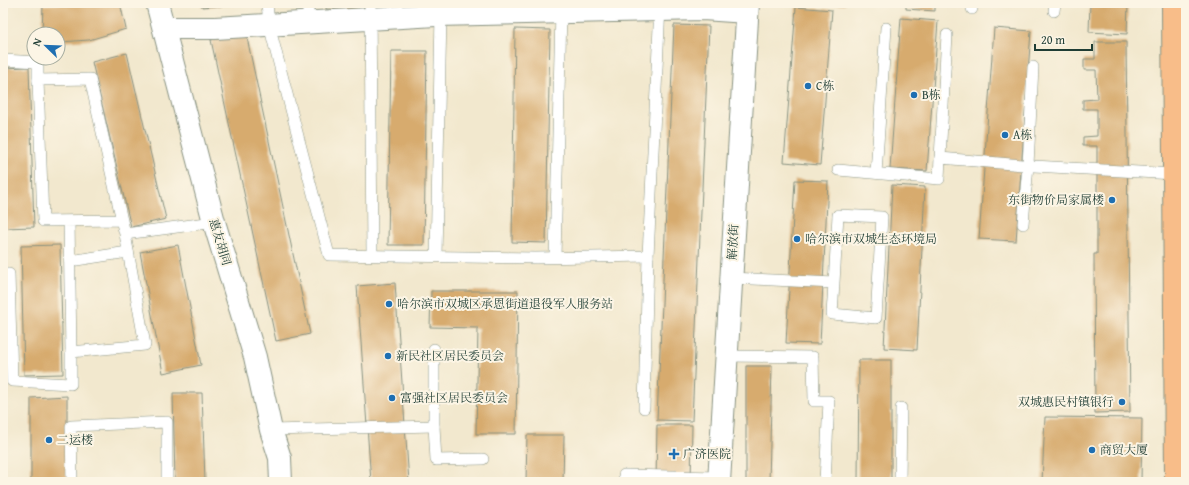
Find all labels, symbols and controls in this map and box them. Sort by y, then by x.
north arrow [26,26,66,66]
scale bar [1035,26,1092,52]
text: 20 m [1041,31,1065,48]
text: N [28,35,46,49]
place label: C栋 [816,77,835,94]
marker: C栋 [803,81,813,91]
place label: B栋 [922,86,941,103]
marker: B栋 [909,90,919,100]
place label: A栋 [1013,126,1032,143]
marker: A栋 [1000,130,1010,140]
place label: 东街物价局家属楼 [1008,191,1104,208]
marker: 东街物价局家属楼 [1107,195,1117,205]
street label: 惠友胡同 [205,216,236,267]
street label: 解放街 [723,223,742,260]
place label: 哈尔滨市双城生态环境局 [805,230,937,247]
marker: 哈尔滨市双城生态环境局 [792,234,802,244]
place label: 哈尔滨市双城区承恩街道退役军人服务站 [397,295,613,312]
marker: 哈尔滨市双城区承恩街道退役军人服务站 [384,299,394,309]
place label: 新民社区居民委员会 [396,347,504,364]
marker: 新民社区居民委员会 [383,351,393,361]
place label: 富强社区居民委员会 [400,389,508,406]
marker: 富强社区居民委员会 [387,393,397,403]
place label: 双城惠民村镇银行 [1018,393,1114,410]
marker: 双城惠民村镇银行 [1117,397,1127,407]
place label: 二运楼 [57,431,93,448]
marker: 二运楼 [44,435,54,445]
place label: 商贸大厦 [1100,441,1148,458]
place label: 广济医院 [683,445,731,462]
marker: 商贸大厦 [1087,445,1097,455]
marker: 广济医院 [668,448,680,460]

